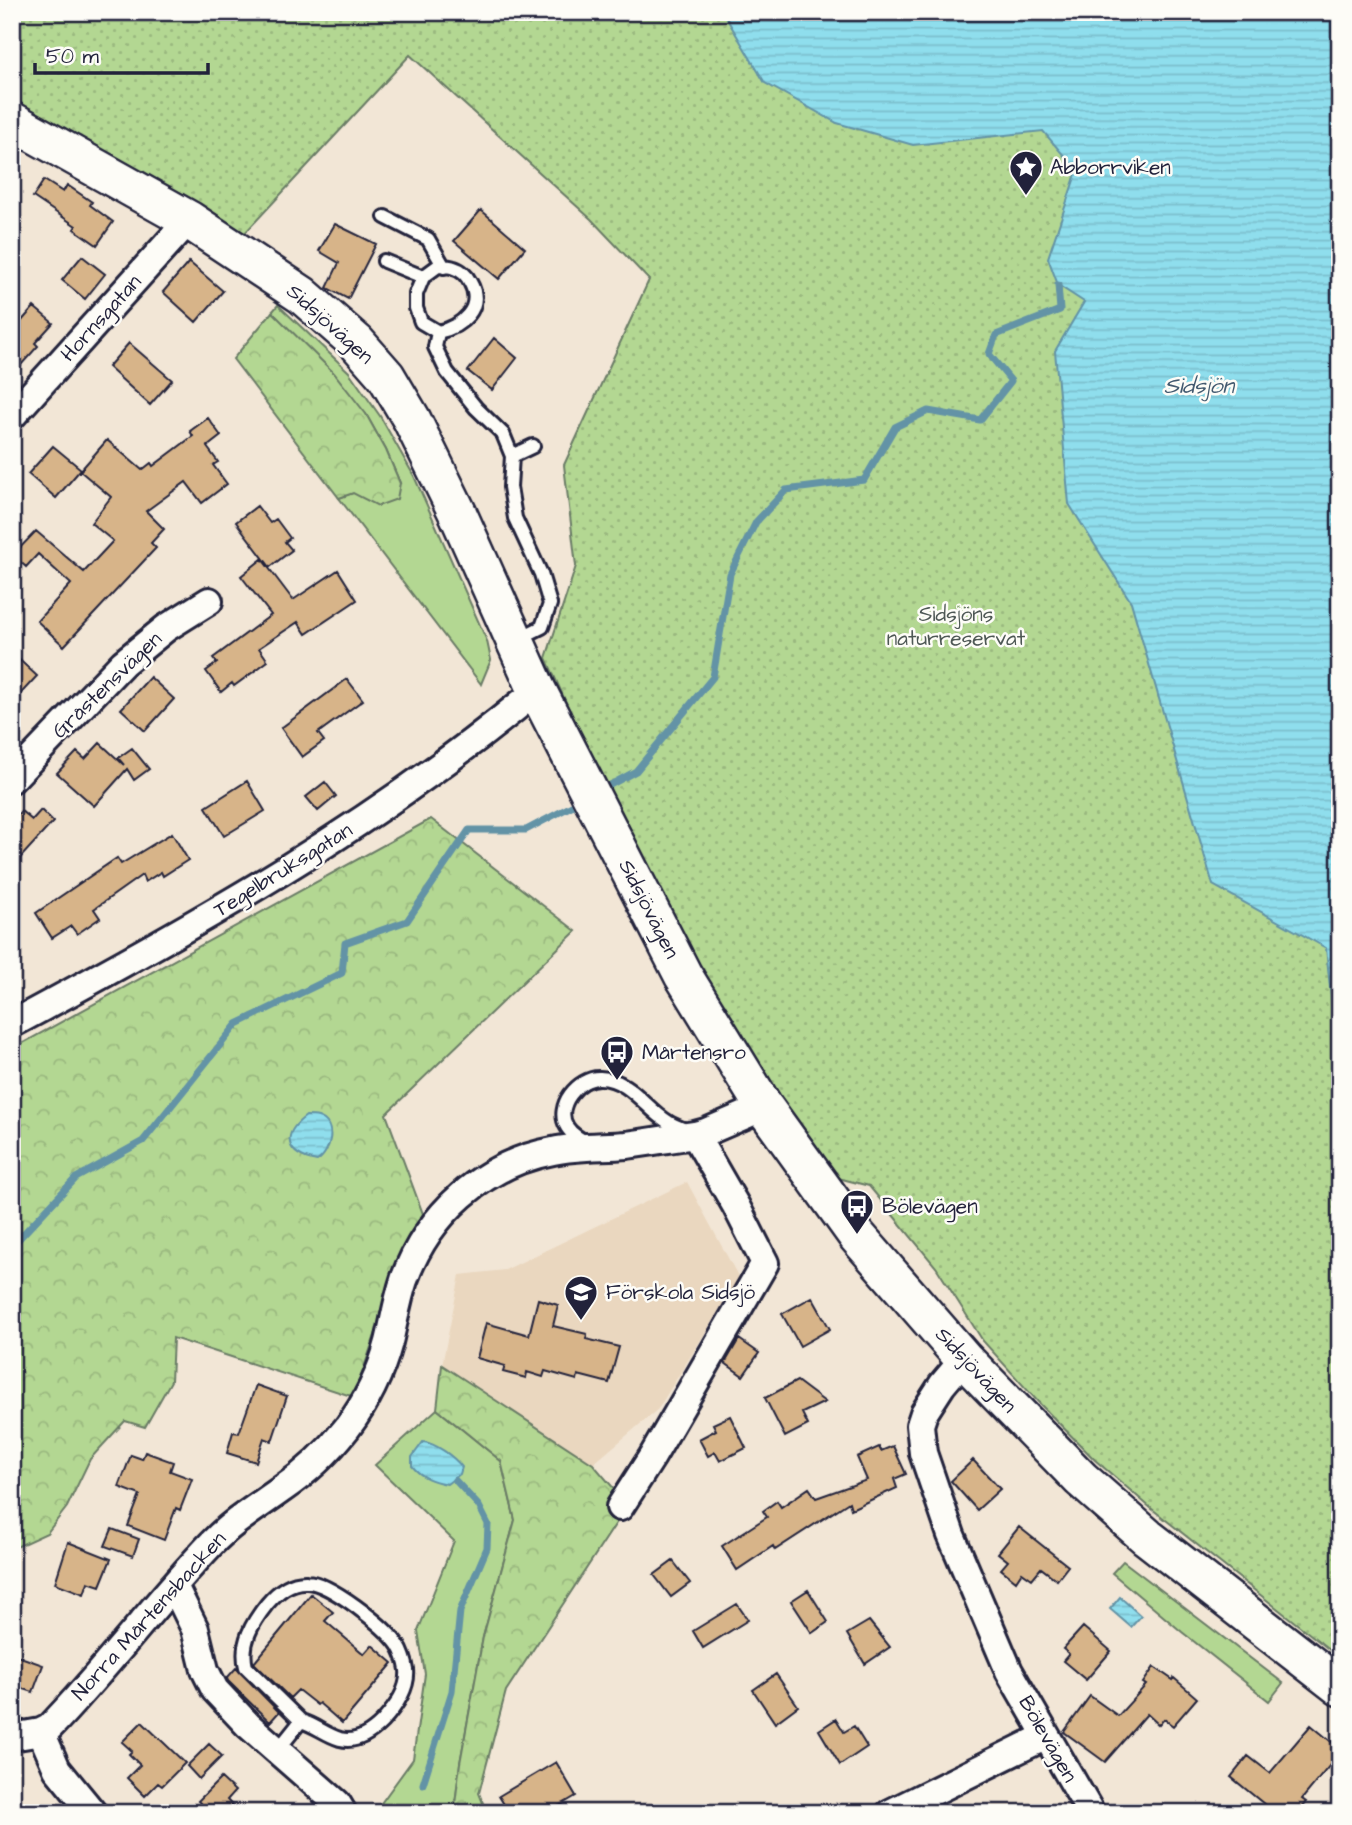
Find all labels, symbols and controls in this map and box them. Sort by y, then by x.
scale bar [35,32,208,76]
text: 50 m [46,42,100,71]
place icon: Abborrviken [1007,148,1045,197]
place label: Abborrviken [1050,153,1171,182]
street label: Hornsgatan [54,268,150,369]
street label: Sidsjövägen [279,277,380,372]
water label: Sidsjön [1164,370,1237,402]
park label: Sidsjöns naturreservat [887,600,1026,653]
street label: Gråstensvägen [46,625,170,746]
street label: Tegelbruksgatan [208,816,359,926]
street label: Sidsjövägen [610,854,686,965]
bus stop icon: Mårtensro [598,1033,636,1082]
place label: Mårtensro [642,1038,746,1067]
bus stop icon: Bölevägen [838,1187,876,1236]
place label: Bölevägen [882,1192,978,1223]
school or university icon: Förskola Sidsjö [562,1273,600,1322]
place label: Förskola Sidsjö [606,1278,755,1307]
street label: Sidsjövägen [927,1321,1023,1421]
street label: Norra Mårtensbacken [65,1525,233,1707]
street label: Bölevägen [1010,1690,1084,1789]

